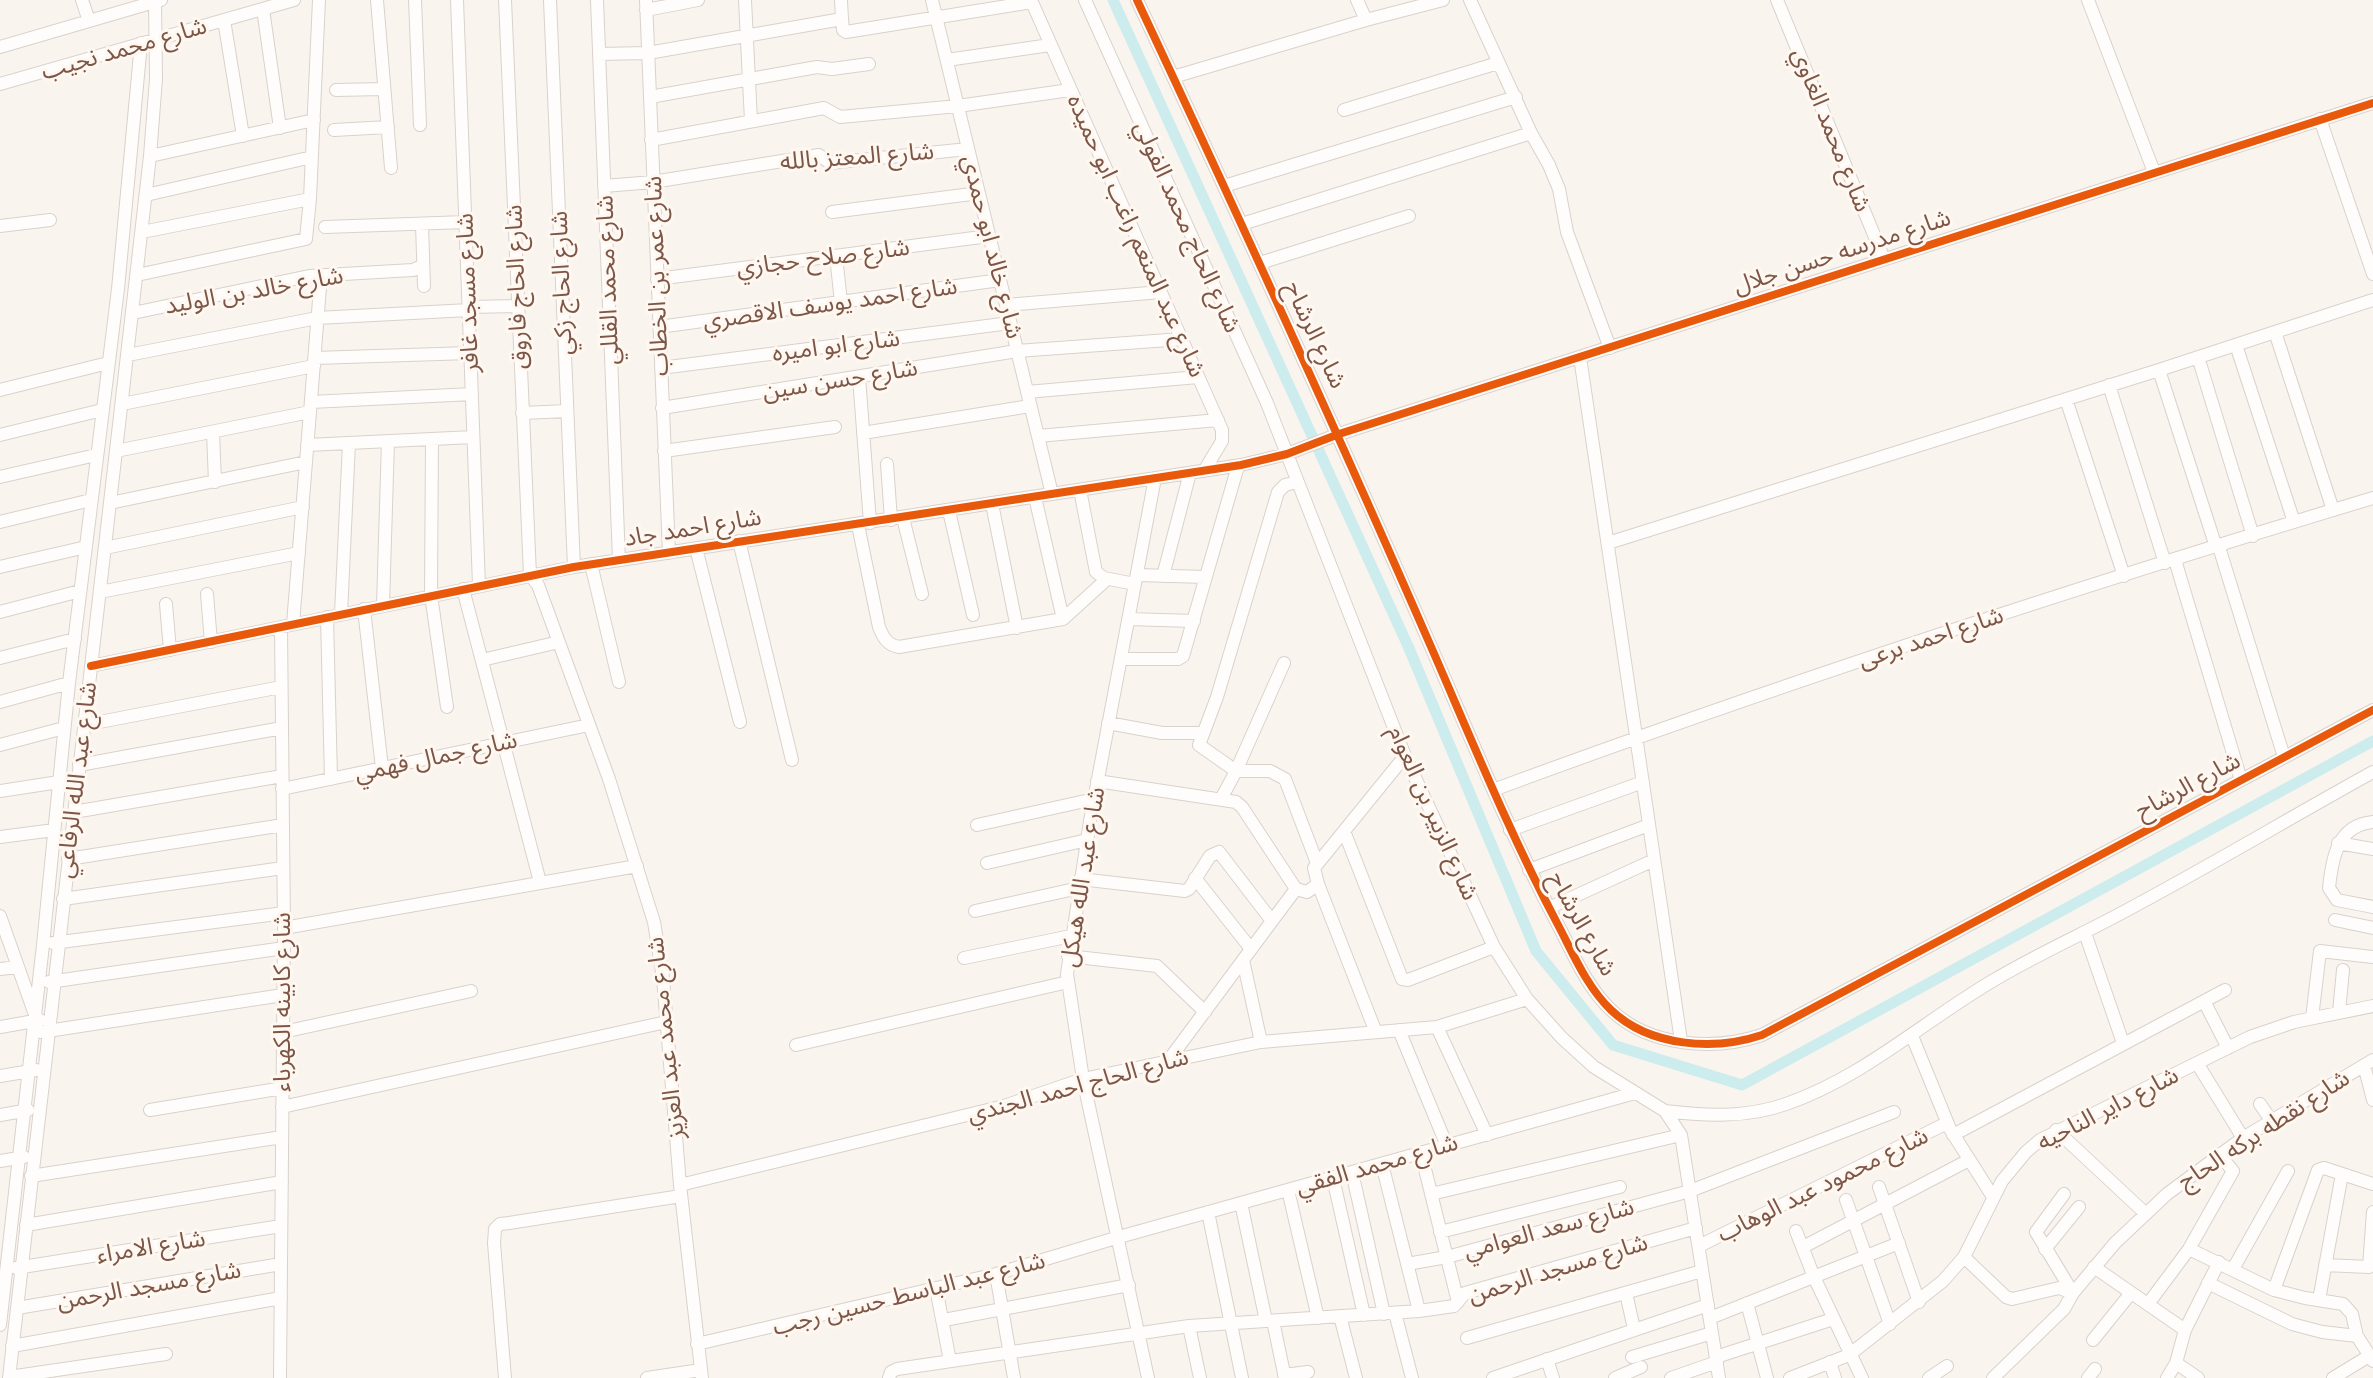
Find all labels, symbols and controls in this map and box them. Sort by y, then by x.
street label: شارع محمد نجيب [38,12,210,86]
street label: شارع محمد الغاوي [1785,44,1877,216]
street label: شارع عبد المنعم راغب ابو حميده [1061,90,1211,382]
street label: شارع الحاج محمد الفولي [1127,117,1247,337]
street label: شارع المعتز بالله [779,137,935,177]
street label: شارع خالد ابو حمدي [955,152,1029,342]
street label: شارع عمر بن الخطاب [639,176,675,376]
street label: شارع محمد القللي [591,195,625,365]
street label: شارع مدرسه حسن جلال [1730,203,1954,301]
street label: شارع الحاج فاروق [500,204,534,370]
street label: شارع الحاج زكي [545,210,579,356]
street label: شارع مسجد غافر [451,213,485,373]
street label: شارع صلاح حجازي [735,233,911,283]
street label: شارع خالد بن الوليد [162,261,346,321]
street label: شارع احمد يوسف الاقصري [701,272,959,336]
street label: شارع الرشاح [1278,277,1352,393]
street label: شارع ابو اميره [771,324,901,368]
street label: شارع حسن سين [760,354,920,406]
street label: شارع احمد جاد [622,503,764,553]
street label: شارع احمد برعى [1855,601,2007,675]
street label: شارع عبد الله الرفاعي [51,680,103,880]
street label: شارع الزبير بن العوام [1382,721,1484,905]
street label: شارع جمال فهمي [352,726,520,788]
street label: شارع الرشاح [2131,746,2245,826]
street label: شارع عبد الله هيكل [1055,785,1111,969]
street label: شارع الرشاح [1542,867,1622,981]
street label: شارع كابينه الكهرباء [269,912,297,1092]
street label: شارع محمد عبد العزيز [641,936,691,1140]
street label: شارع الحاج احمد الجندي [964,1043,1192,1129]
street label: شارع داير الناحيه [2032,1061,2184,1157]
street label: شارع نقطه بركه الحاج [2173,1064,2355,1196]
street label: شارع محمود عبد الوهاب [1713,1121,1933,1249]
street label: شارع محمد الفقي [1293,1128,1461,1202]
street label: شارع سعد العوامي [1461,1192,1637,1266]
street label: شارع الامراء [95,1224,207,1270]
street label: شارع مسجد الرحمن [1465,1228,1651,1310]
street label: شارع عبد الباسط حسين رجب [770,1246,1048,1342]
street label: شارع مسجد الرحمن [55,1256,243,1316]

